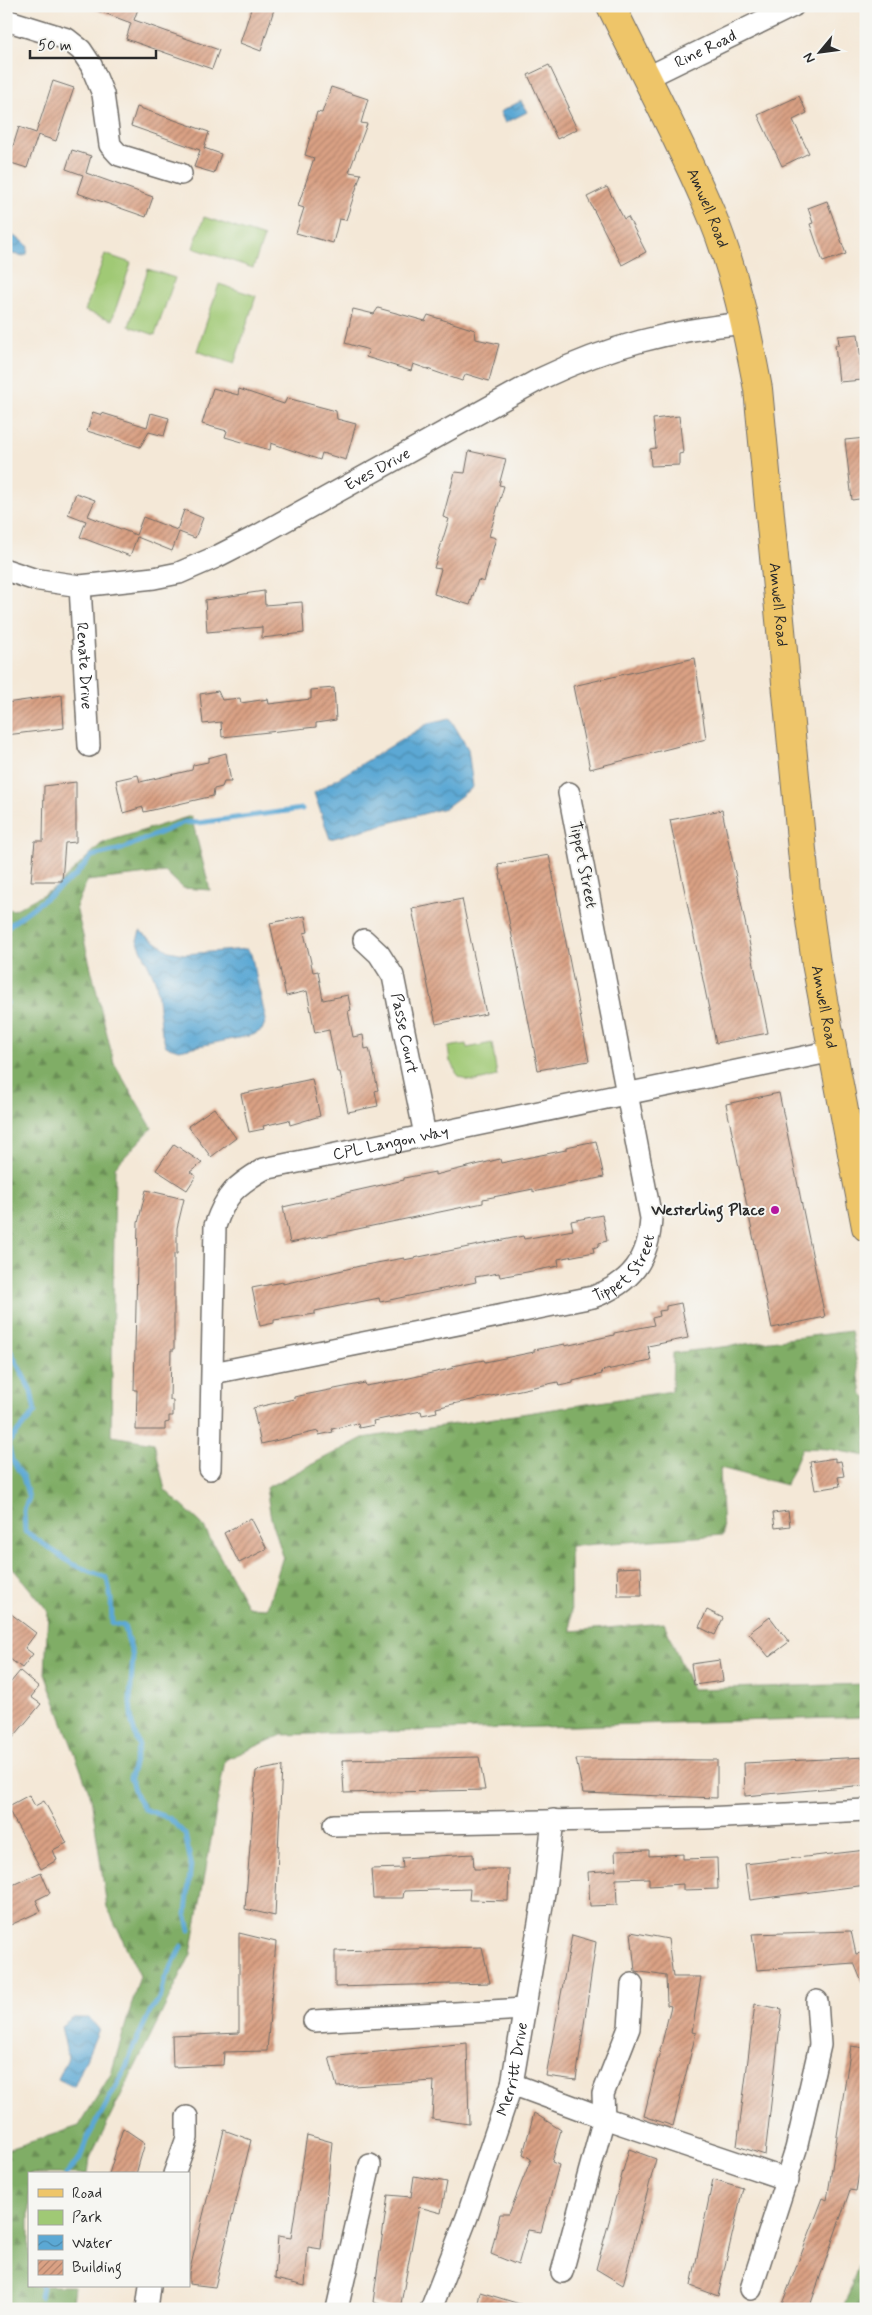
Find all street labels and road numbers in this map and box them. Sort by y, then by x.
street label: Rine Road [671,25,740,73]
street label: Amwell Road [682,165,734,250]
street label: Eves Drive [341,443,414,496]
street label: Amwell Road [764,562,793,648]
street label: Renate Drive [72,622,97,710]
street label: Tippet Street [564,820,602,910]
street label: Amwell Road [806,963,842,1050]
street label: Passe Court [386,991,423,1076]
street label: CPL Langon Way [331,1121,450,1165]
street label: Tippet Street [589,1232,660,1307]
street label: Merritt Drive [491,2020,533,2119]

